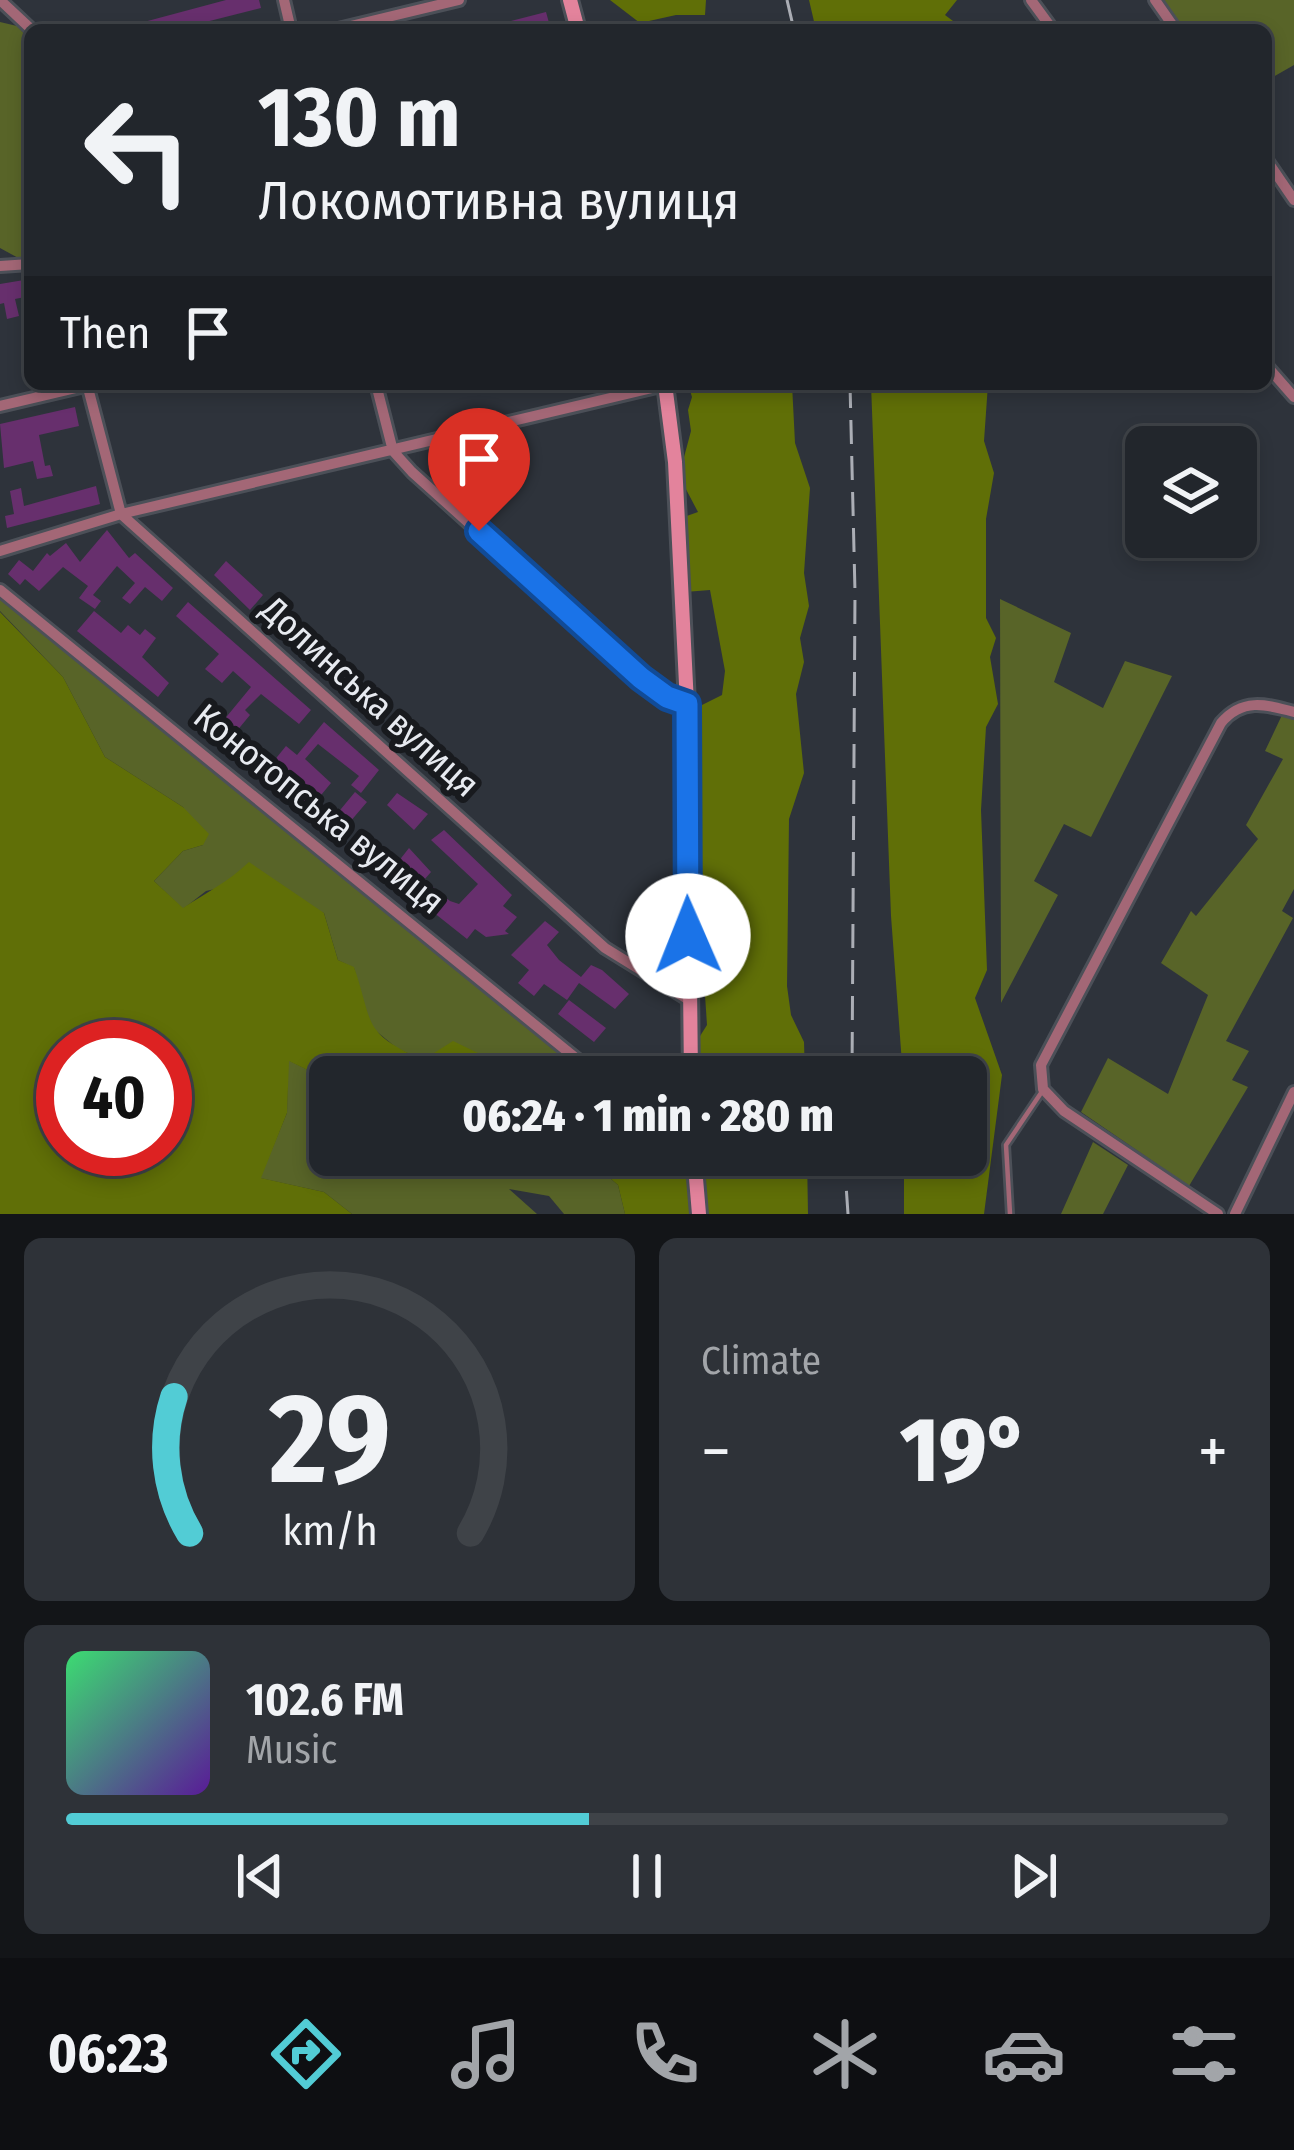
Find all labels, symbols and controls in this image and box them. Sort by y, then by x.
text: 130 m [258,67,461,168]
icon: left [60,72,216,228]
text: Локомотивна вулиця [258,169,739,233]
icon: arrive [175,300,241,366]
text: Then [60,306,151,360]
pin [428,408,530,531]
icon: arrive [446,426,512,492]
map controls [1125,426,1257,558]
button: layers [1125,426,1257,558]
street label: Долинська вулиця [251,587,488,806]
street label: Конотопська вулиця [185,695,453,923]
position arrow [625,873,751,999]
speed limit sign: 40 [36,1020,192,1176]
text: 06:24 · 1 min · 280 m [462,1089,834,1143]
text: Climate [701,1338,821,1384]
text: 29 [268,1365,390,1515]
text: 19° [900,1397,1029,1505]
text: − [701,1412,731,1491]
text: + [1198,1412,1228,1491]
text: km/h [282,1504,377,1555]
text: 102.6 FM [246,1673,404,1727]
text: Music [246,1727,337,1773]
icon: previous [227,1843,293,1909]
icon: pause [614,1843,680,1909]
icon: next [1001,1843,1067,1909]
icon: directions [264,2012,348,2096]
icon: music [444,2012,528,2096]
icon: phone [623,2012,707,2096]
icon: climate [803,2012,887,2096]
icon: car [982,2012,1066,2096]
icon: filters [1162,2012,1246,2096]
text: 06:23 [48,2022,168,2086]

